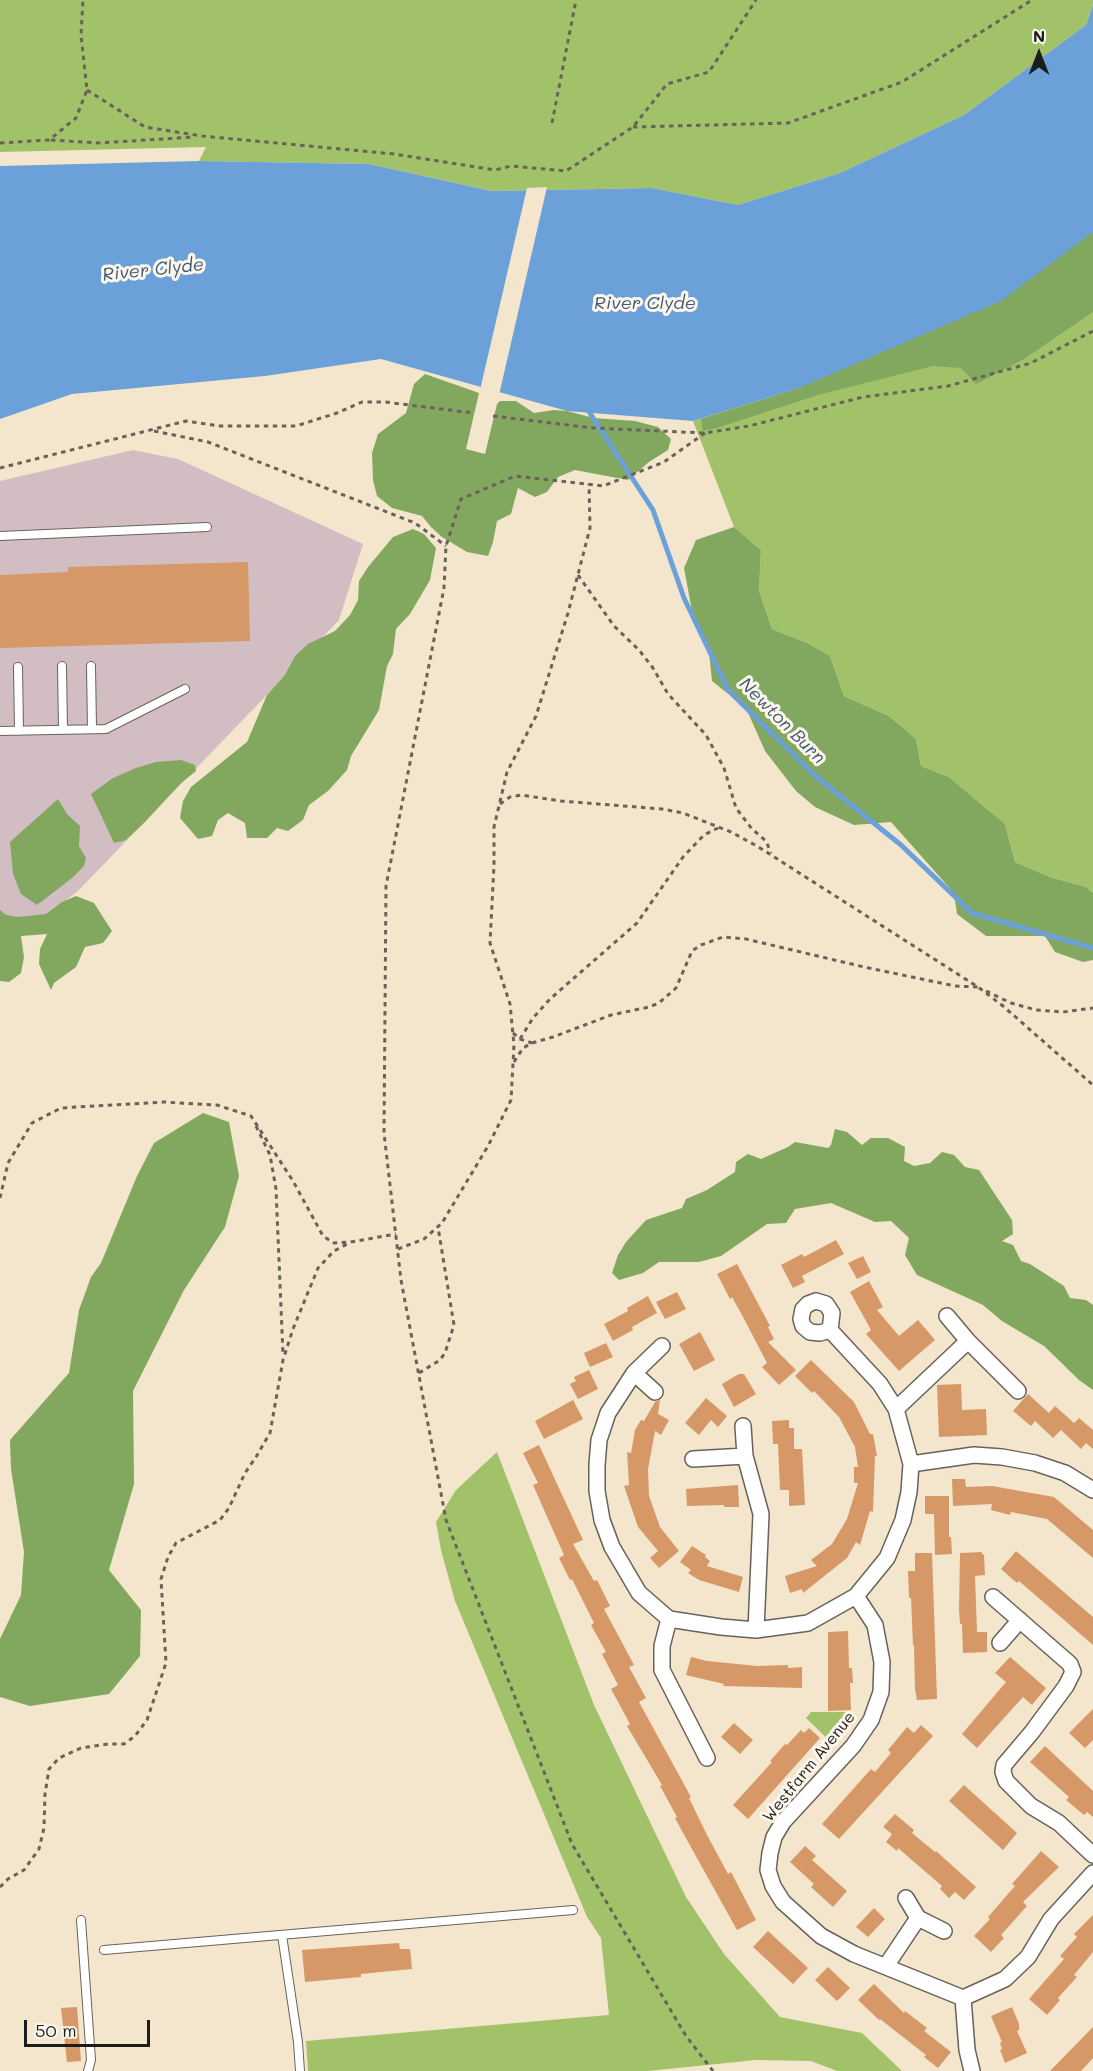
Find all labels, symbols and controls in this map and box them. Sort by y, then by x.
north arrow [1009,24,1069,84]
text: N [1033,25,1045,46]
water label: River Clyde [101,254,205,286]
water label: River Clyde [594,292,696,314]
water label: Newton Burn [734,673,830,769]
street label: Westfarm Avenue [759,1708,859,1826]
scale bar [27,2008,153,2046]
text: 50 m [35,2018,77,2042]

